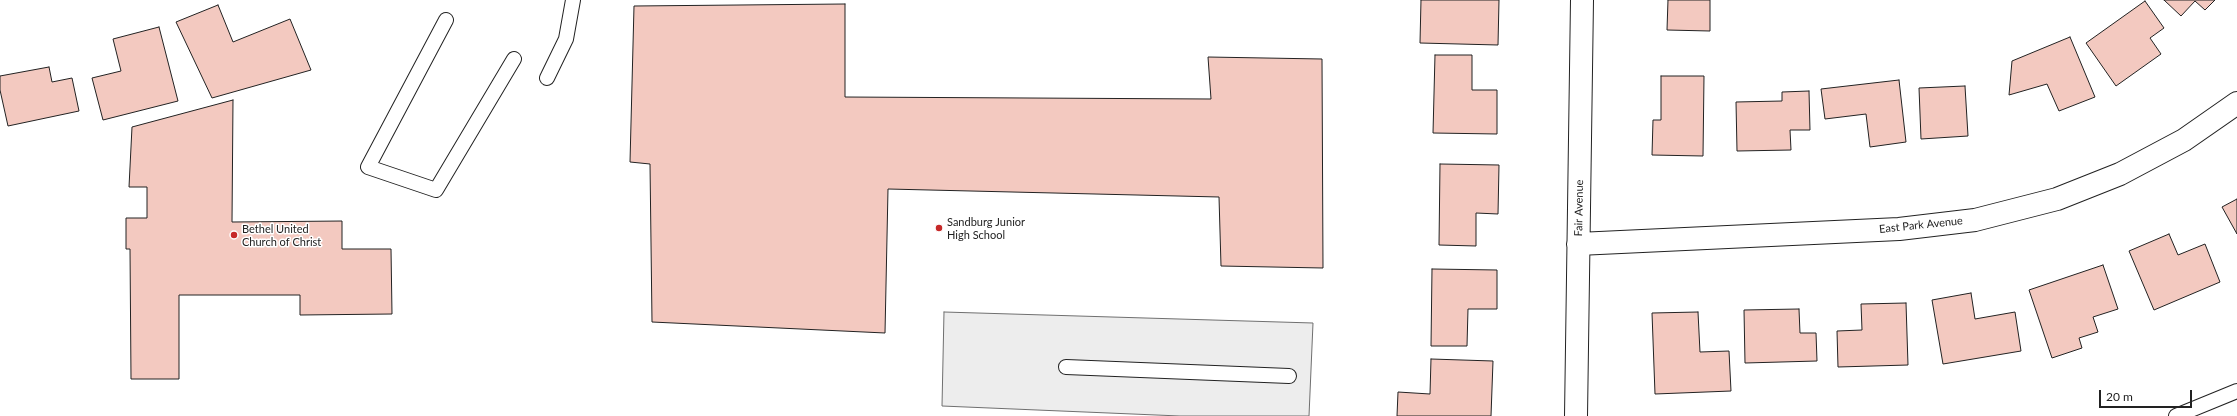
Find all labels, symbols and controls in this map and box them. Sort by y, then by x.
street label: Fair Avenue [1572,179,1586,237]
street label: East Park Avenue [1879,214,1963,236]
place label: Sandburg Junior High School [947,215,1025,241]
place label: Bethel United Church of Christ [242,222,321,248]
marker: Sandburg Junior High School [934,223,944,233]
marker: Bethel United Church of Christ [229,230,239,240]
scale bar [2101,382,2194,408]
text: 20 m [2106,389,2133,404]

